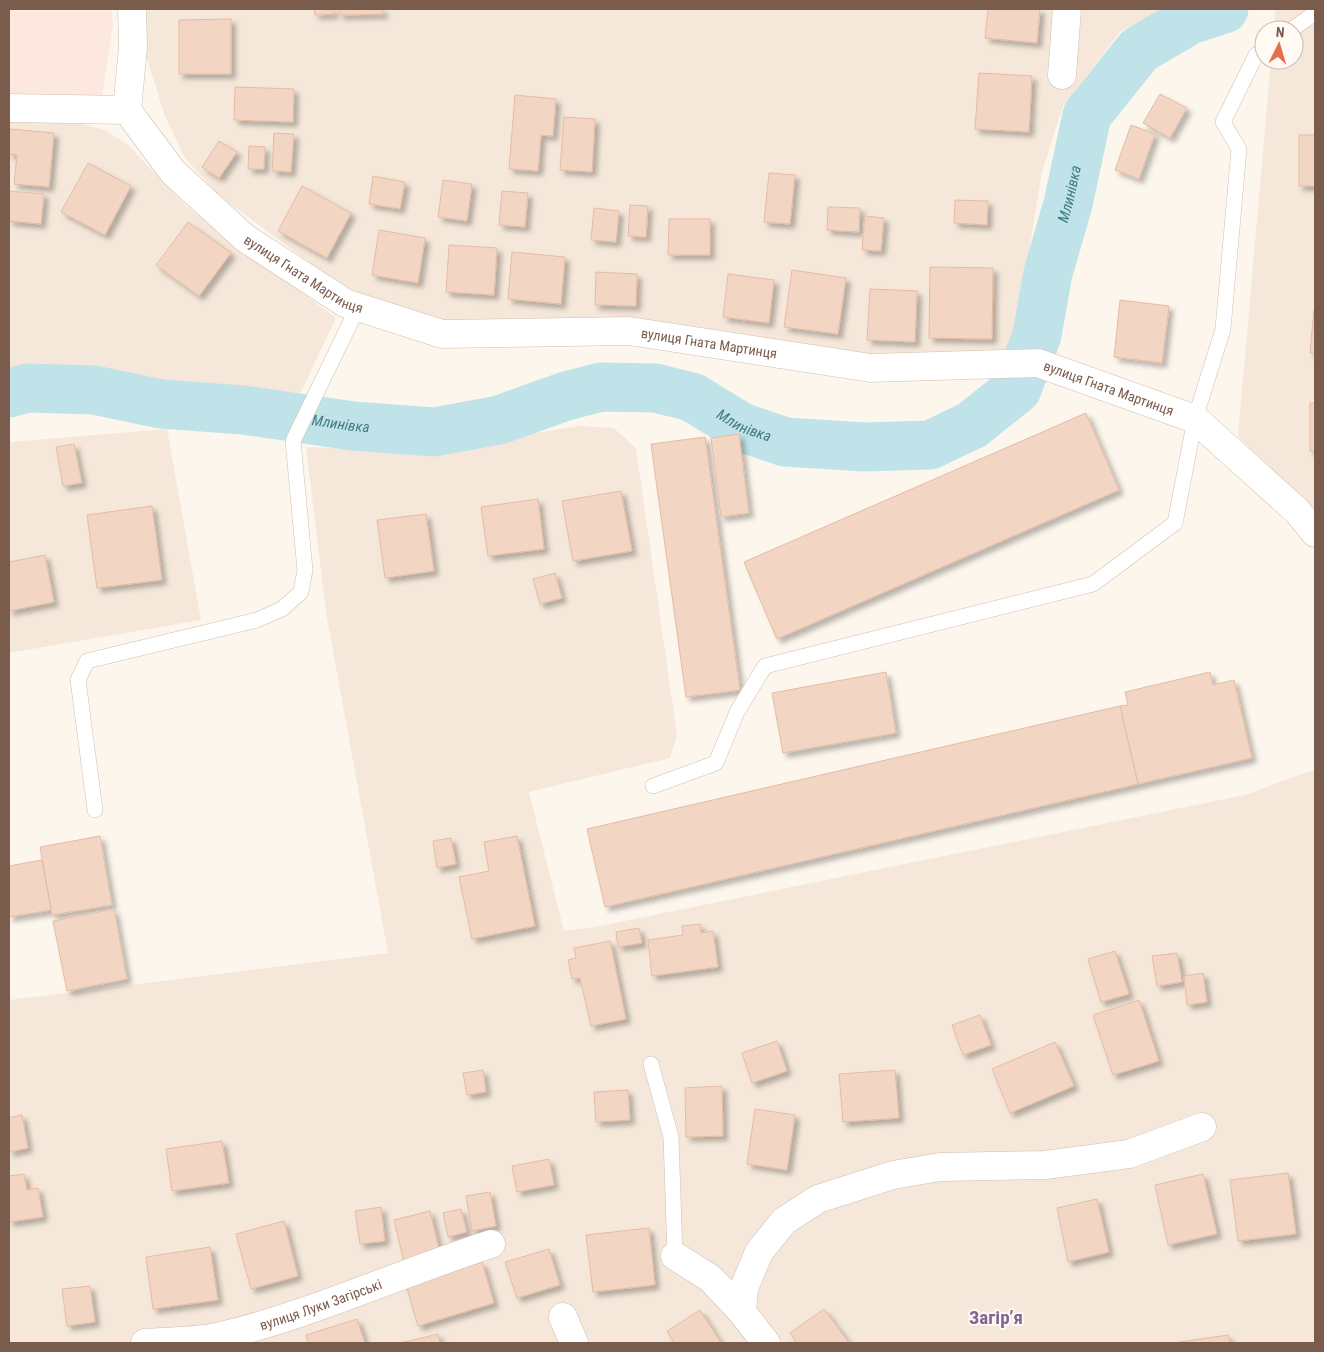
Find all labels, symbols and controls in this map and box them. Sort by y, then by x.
north arrow [1254,20,1304,70]
text: N [1275,24,1285,40]
water label: Млинівка [1054,164,1085,225]
street label: вулиця Гната Мартинця [241,232,365,316]
street label: вулиця Гната Мартинця [640,325,778,362]
street label: вулиця Гната Мартинця [1041,358,1176,419]
water label: Млинівка [714,405,774,446]
water label: Млинівка [311,411,370,436]
street label: вулиця Луки Загірські [258,1276,384,1333]
district label: Загір’я [969,1306,1023,1329]

